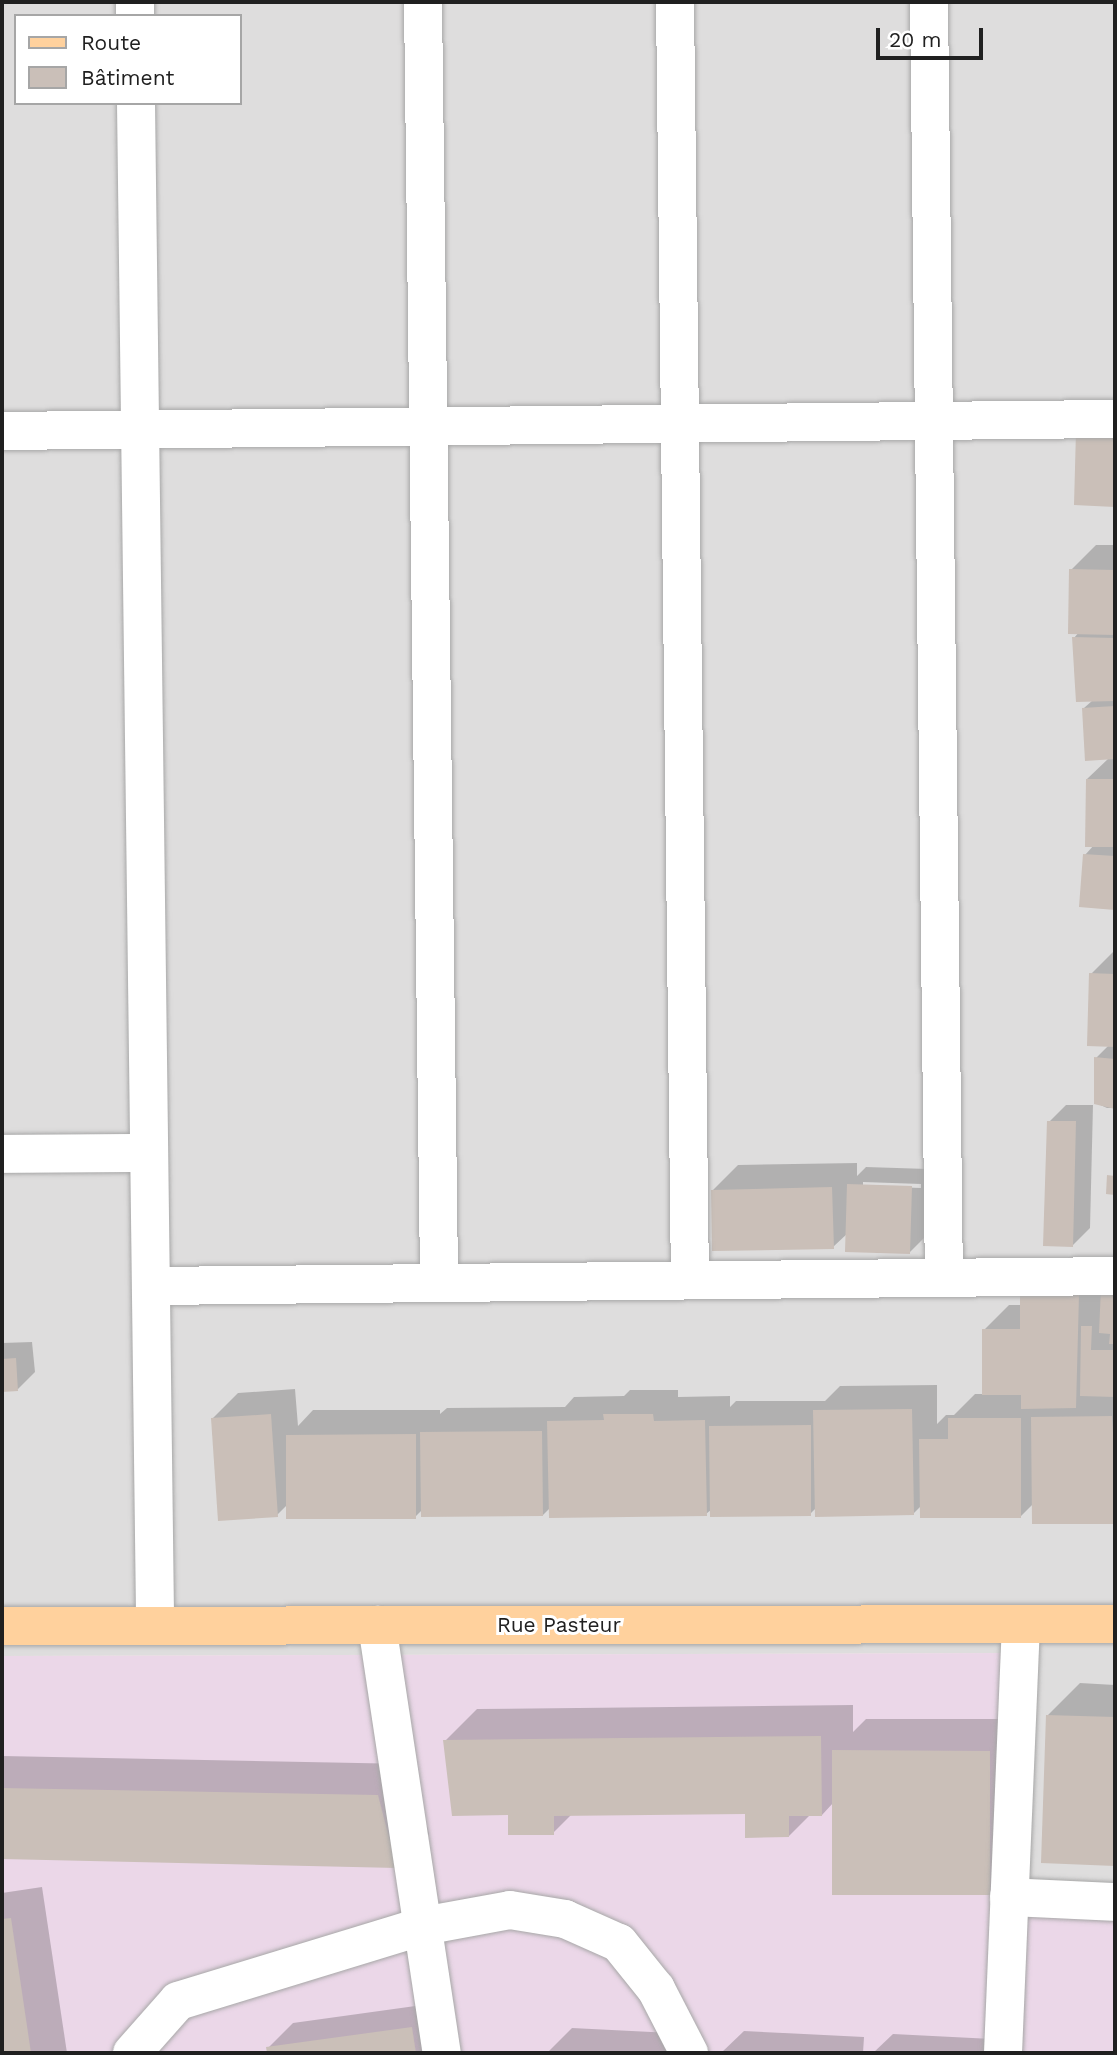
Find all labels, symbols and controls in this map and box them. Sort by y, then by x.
legend [14,14,242,105]
scale bar [879,14,986,58]
text: 20 m [889,27,941,52]
text: Route [81,30,141,55]
text: Bâtiment [81,65,174,90]
street label: Rue Pasteur [497,1612,621,1638]

